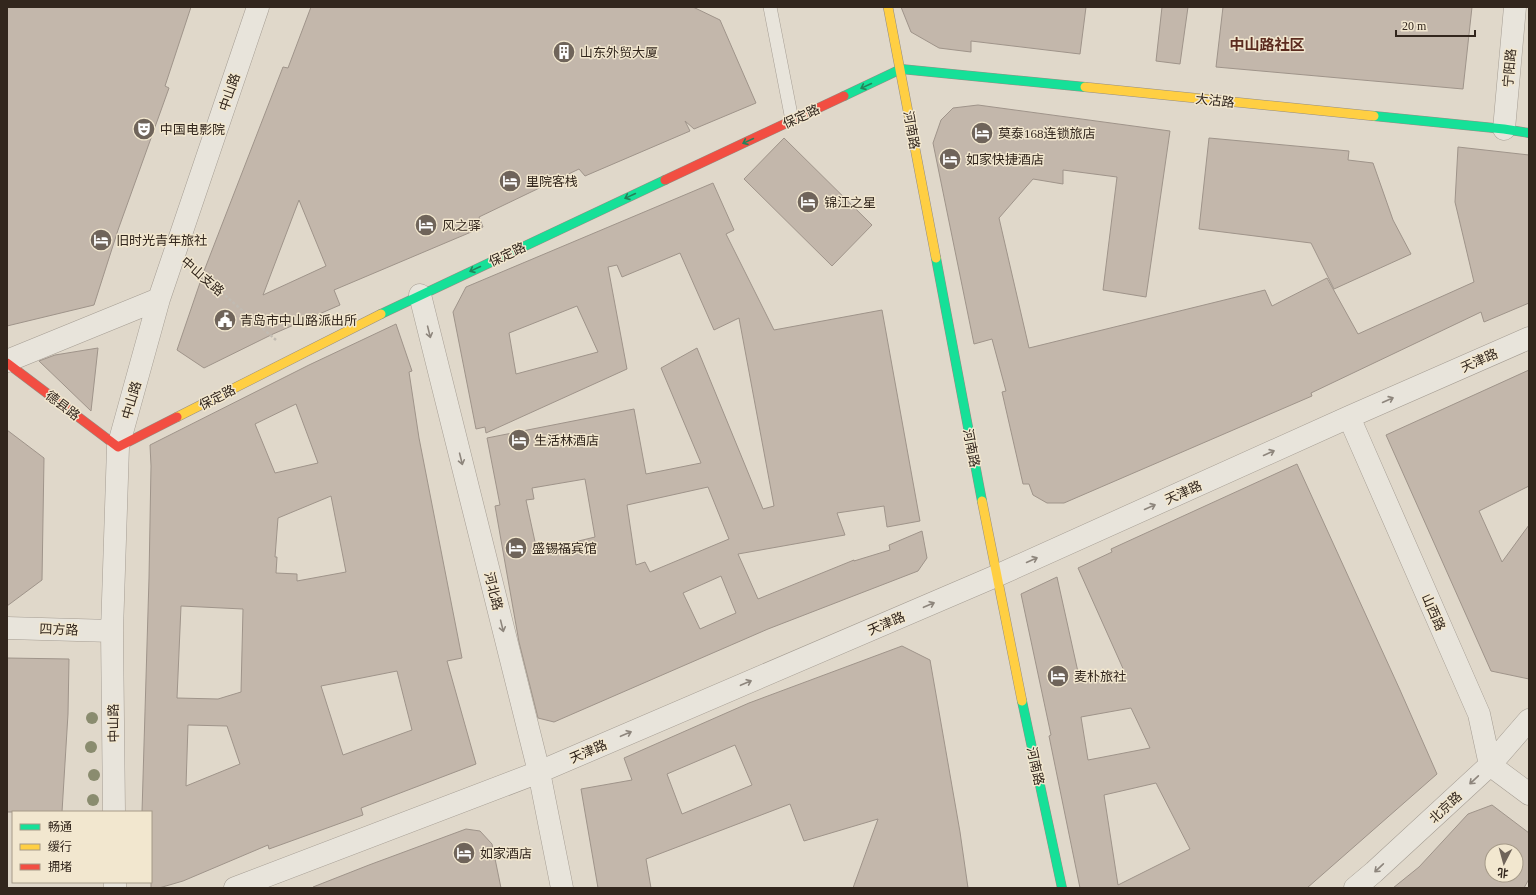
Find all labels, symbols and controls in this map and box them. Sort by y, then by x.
scale bar [1396,12,1475,38]
text: 20 m [1402,19,1427,33]
district label: 中山路社区 [1229,36,1305,53]
building icon: 山东外贸大厦 [551,39,577,65]
place label: 山东外贸大厦 [580,45,658,60]
street label: 宁阳路 [1500,48,1519,88]
street label: 中山路 [216,71,243,113]
one-way arrow [860,83,872,90]
street label: 大沽路 [1195,91,1235,110]
street label: 保定路 [780,101,822,131]
street label: 河南路 [901,110,922,151]
theatre icon: 中国电影院 [131,116,157,142]
hotel icon: 莫泰168连锁旅店 [969,120,995,146]
place label: 中国电影院 [160,122,225,137]
place label: 莫泰168连锁旅店 [998,126,1096,141]
one-way arrow [742,138,754,145]
hotel icon: 如家快捷酒店 [937,146,963,172]
place label: 如家快捷酒店 [966,152,1044,167]
hotel icon: 里院客栈 [497,168,523,194]
place label: 里院客栈 [526,174,578,189]
hotel icon: 锦江之星 [795,189,821,215]
one-way arrow [625,193,637,200]
place label: 锦江之星 [824,195,876,210]
hotel icon: 风之驿 [413,212,439,238]
place label: 风之驿 [442,218,481,233]
hotel icon: 旧时光青年旅社 [88,227,114,253]
place label: 旧时光青年旅社 [116,233,207,248]
street label: 保定路 [486,239,528,269]
street label: 中山支路 [178,254,227,299]
one-way arrow [469,266,481,273]
public building icon: 青岛市中山路派出所 [212,307,238,333]
place label: 青岛市中山路派出所 [240,313,357,328]
one-way arrow [426,326,433,339]
street label: 天津路 [1458,346,1500,375]
street label: 中山路 [119,379,144,421]
street label: 保定路 [196,382,238,413]
street label: 德县路 [43,388,83,423]
one-way arrow [1381,396,1393,403]
hotel icon: 生活林酒店 [506,427,532,453]
street label: 河南路 [960,428,983,469]
place label: 生活林酒店 [534,433,599,448]
one-way arrow [1263,449,1275,456]
one-way arrow [457,452,465,465]
street label: 天津路 [1162,478,1204,507]
one-way arrow [1144,502,1156,510]
hotel icon: 盛锡福宾馆 [503,535,529,561]
place label: 盛锡福宾馆 [532,541,597,556]
one-way arrow [1026,556,1038,563]
street label: 河北路 [482,570,506,612]
street label: 山西路 [1419,591,1448,633]
one-way arrow [923,600,935,608]
street label: 天津路 [865,609,907,638]
one-way arrow [499,619,507,632]
street label: 四方路 [39,621,79,638]
hotel icon: 麦朴旅社 [1045,663,1071,689]
place label: 麦朴旅社 [1074,669,1126,684]
one-way arrow [739,679,751,687]
street label: 中山路 [106,703,121,743]
one-way arrow [620,730,632,738]
street label: 天津路 [567,737,609,766]
street label: 河南路 [1024,745,1047,787]
one-way arrow [1469,775,1480,784]
street label: 北京路 [1426,789,1465,826]
legend [12,811,152,883]
text: 畅通 [48,820,72,834]
text: 缓行 [48,840,72,854]
hotel icon: 如家酒店 [451,840,477,866]
north arrow [1484,843,1524,883]
place label: 如家酒店 [480,846,532,861]
text: 拥堵 [48,860,72,874]
one-way arrow [1374,863,1384,872]
text: 北 [1497,866,1509,879]

